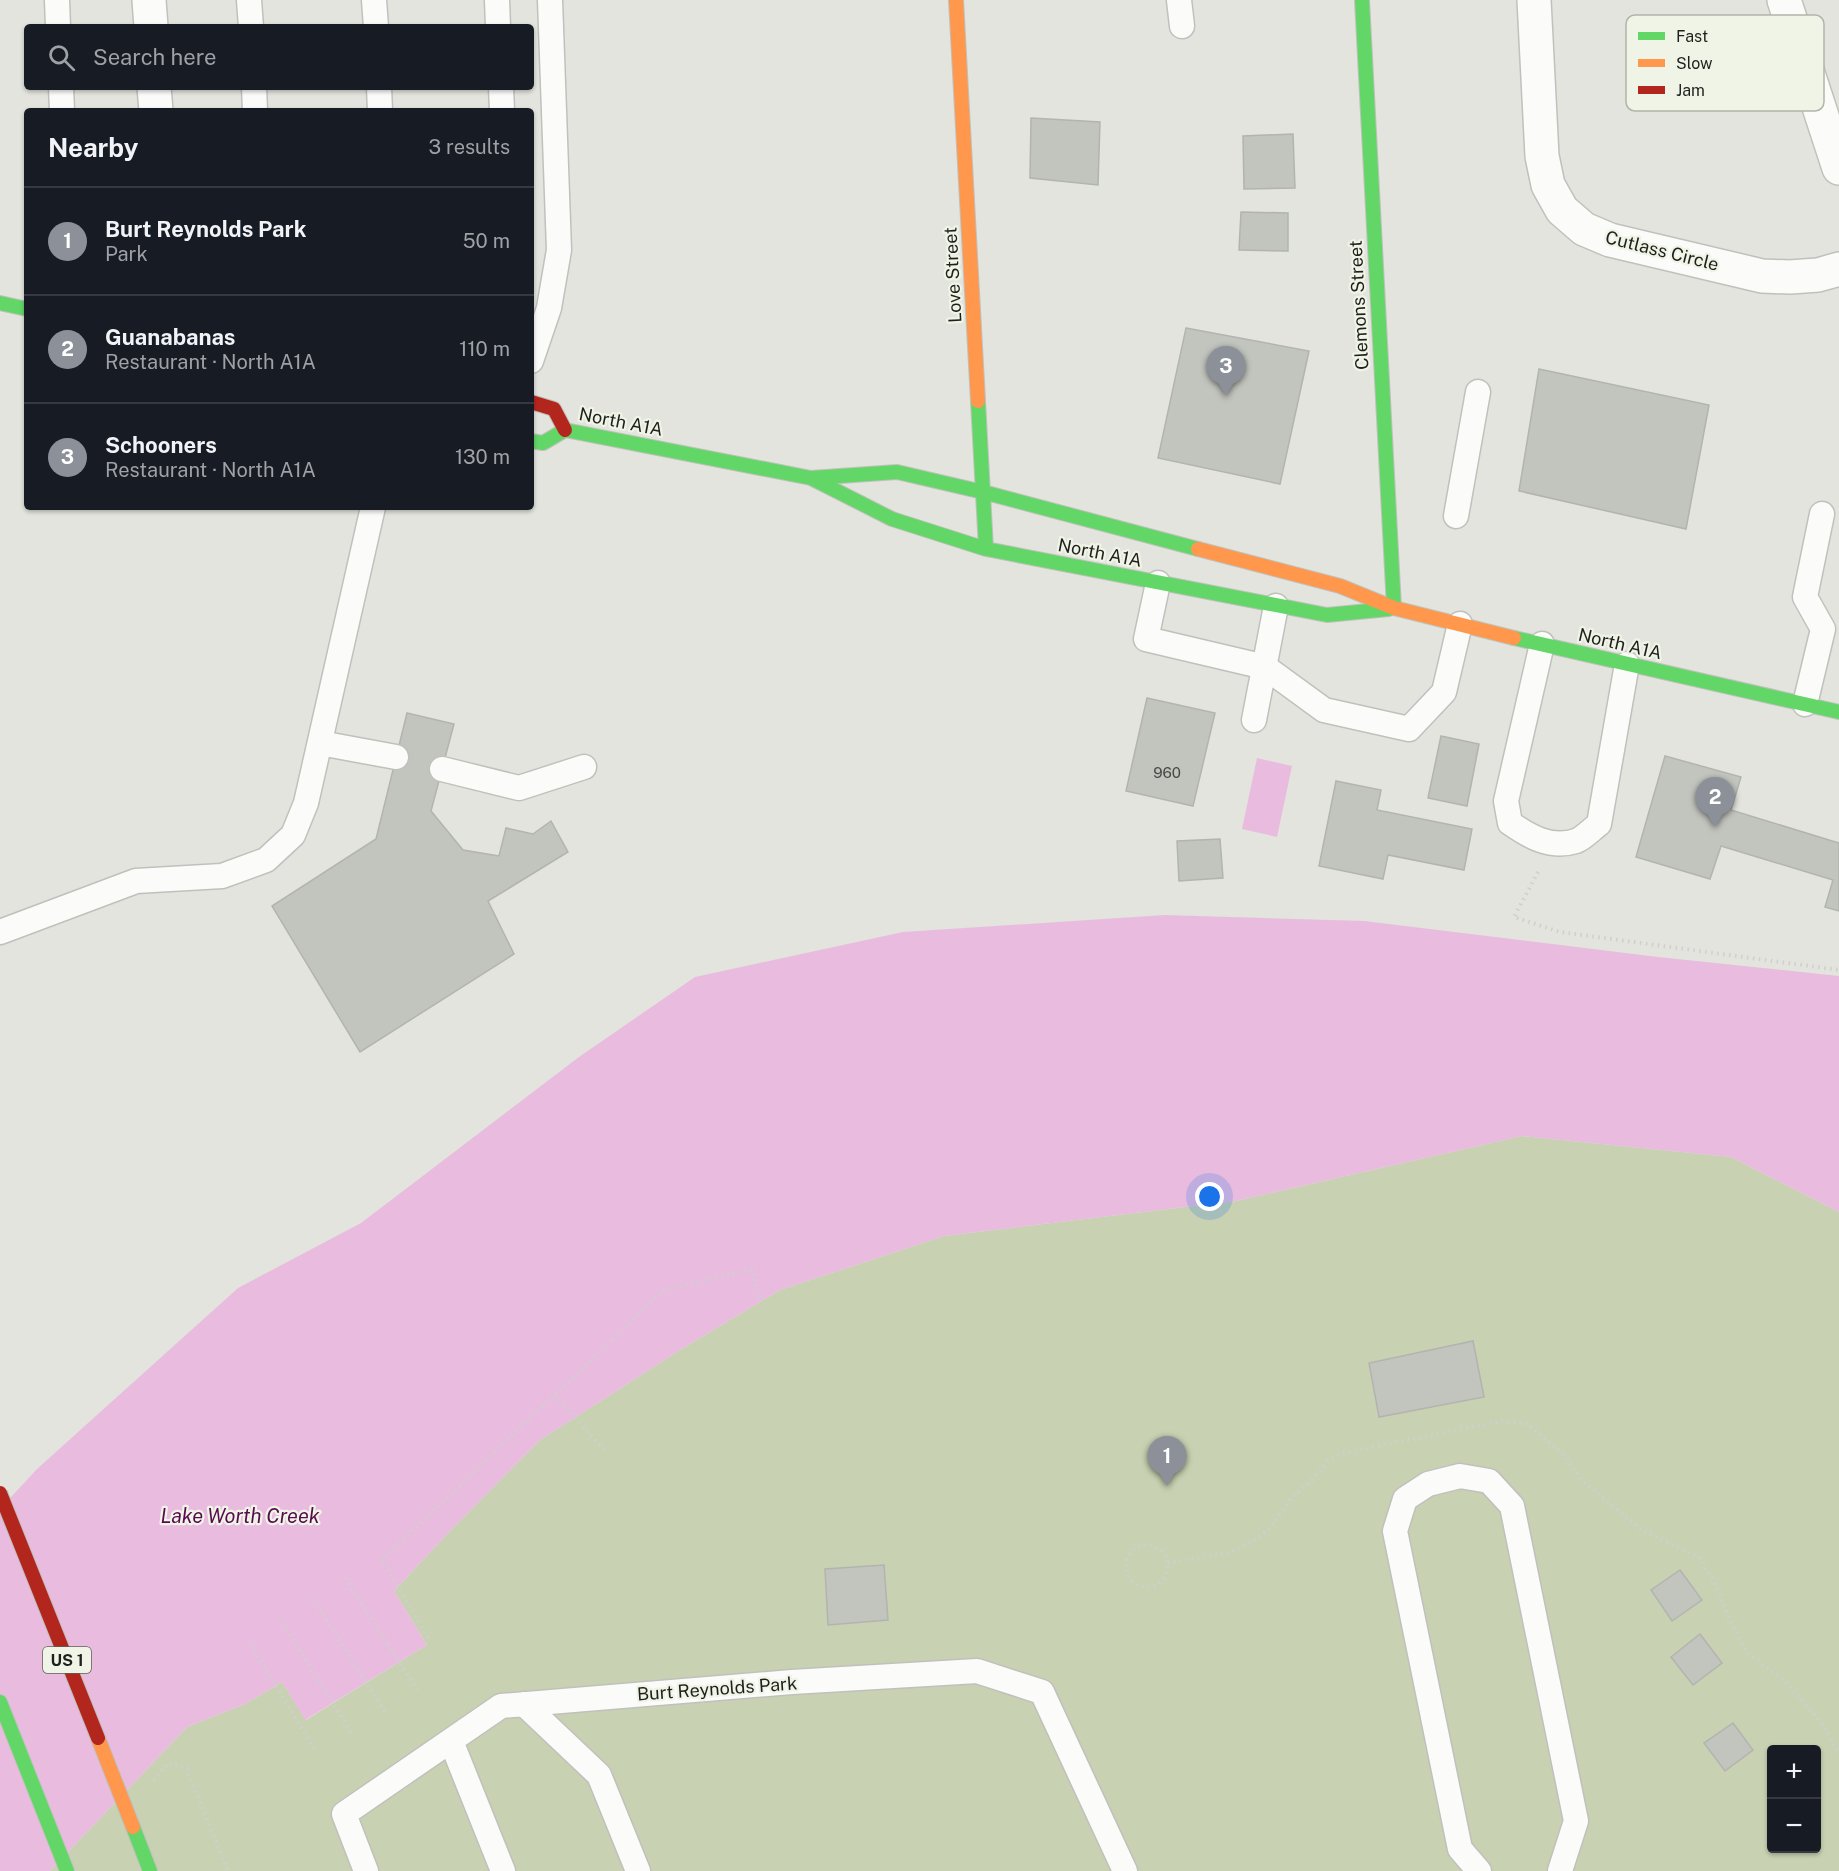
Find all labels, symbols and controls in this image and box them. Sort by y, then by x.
legend [1626,15,1824,111]
search box [24,24,534,90]
text: Fast [1676,27,1708,46]
icon: search [45,41,78,74]
text: Search here [93,44,217,70]
text: Slow [1676,54,1713,73]
text: Jam [1676,81,1705,100]
text: Nearby [48,132,138,163]
text: 3 results [429,135,510,159]
text: Burt Reynolds Park [105,216,306,242]
street label: Cutlass Circle [1603,226,1721,275]
street label: Love Street [940,227,965,323]
text: 1 [63,229,72,253]
text: 50 m [463,229,510,253]
street label: Clemons Street [1345,240,1372,370]
text: Park [105,242,148,266]
text: Guanabanas [105,324,235,350]
text: 2 [61,337,74,361]
text: 110 m [459,337,510,361]
pin: 3 [1206,346,1246,396]
text: Restaurant · North A1A [105,350,316,374]
street label: North A1A [577,403,665,440]
text: Schooners [105,432,217,458]
text: 3 [61,445,74,469]
text: 130 m [455,445,510,469]
text: Restaurant · North A1A [105,458,316,482]
street label: North A1A [1056,534,1144,571]
street label: North A1A [1576,624,1664,663]
house number: 960 [1153,764,1181,781]
pin: 2 [1696,778,1734,827]
your location [1195,1182,1224,1211]
pin: 1 [1148,1436,1186,1486]
water label: Lake Worth Creek [160,1504,320,1528]
road number: US 1 [43,1647,91,1673]
street label: Burt Reynolds Park [636,1672,798,1705]
map controls [1767,1745,1821,1853]
button: + [1767,1745,1821,1799]
button: − [1767,1799,1821,1853]

